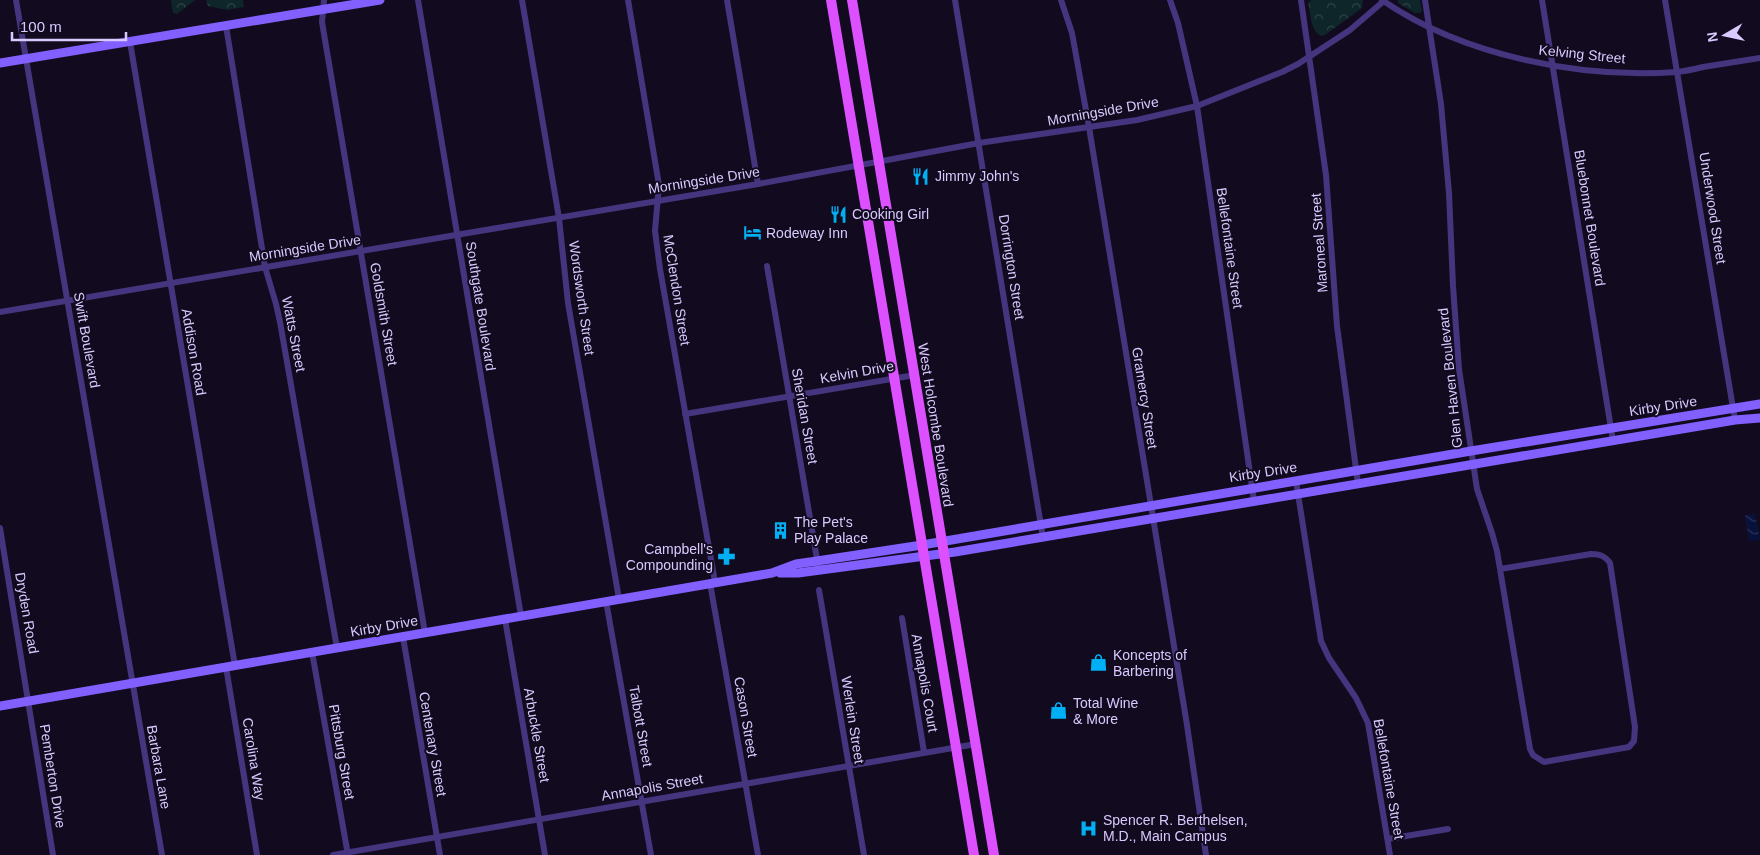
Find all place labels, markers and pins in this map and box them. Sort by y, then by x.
restaurant icon: Jimmy John's [911,166,931,186]
place label: Jimmy John's [935,168,1019,184]
restaurant icon: Cooking Girl [828,204,848,224]
place label: Cooking Girl [852,206,929,222]
hotel icon: Rodeway Inn [742,223,762,243]
place label: Rodeway Inn [766,225,848,241]
place label: The Pet's Play Palace [794,514,868,546]
building icon: The Pet's Play Palace [770,520,790,540]
place label: Campbell's Compounding [626,541,713,573]
pharmacy icon: Campbell's Compounding [717,547,737,567]
place label: Koncepts of Barbering [1113,647,1187,679]
shop icon: Koncepts of Barbering [1089,653,1109,673]
place label: Total Wine & More [1073,695,1139,727]
shop icon: Total Wine & More [1049,701,1069,721]
place label: Spencer R. Berthelsen, M.D., Main Campus [1103,812,1248,844]
hospital icon: Spencer R. Berthelsen, M.D., Main Campus [1079,818,1099,838]

